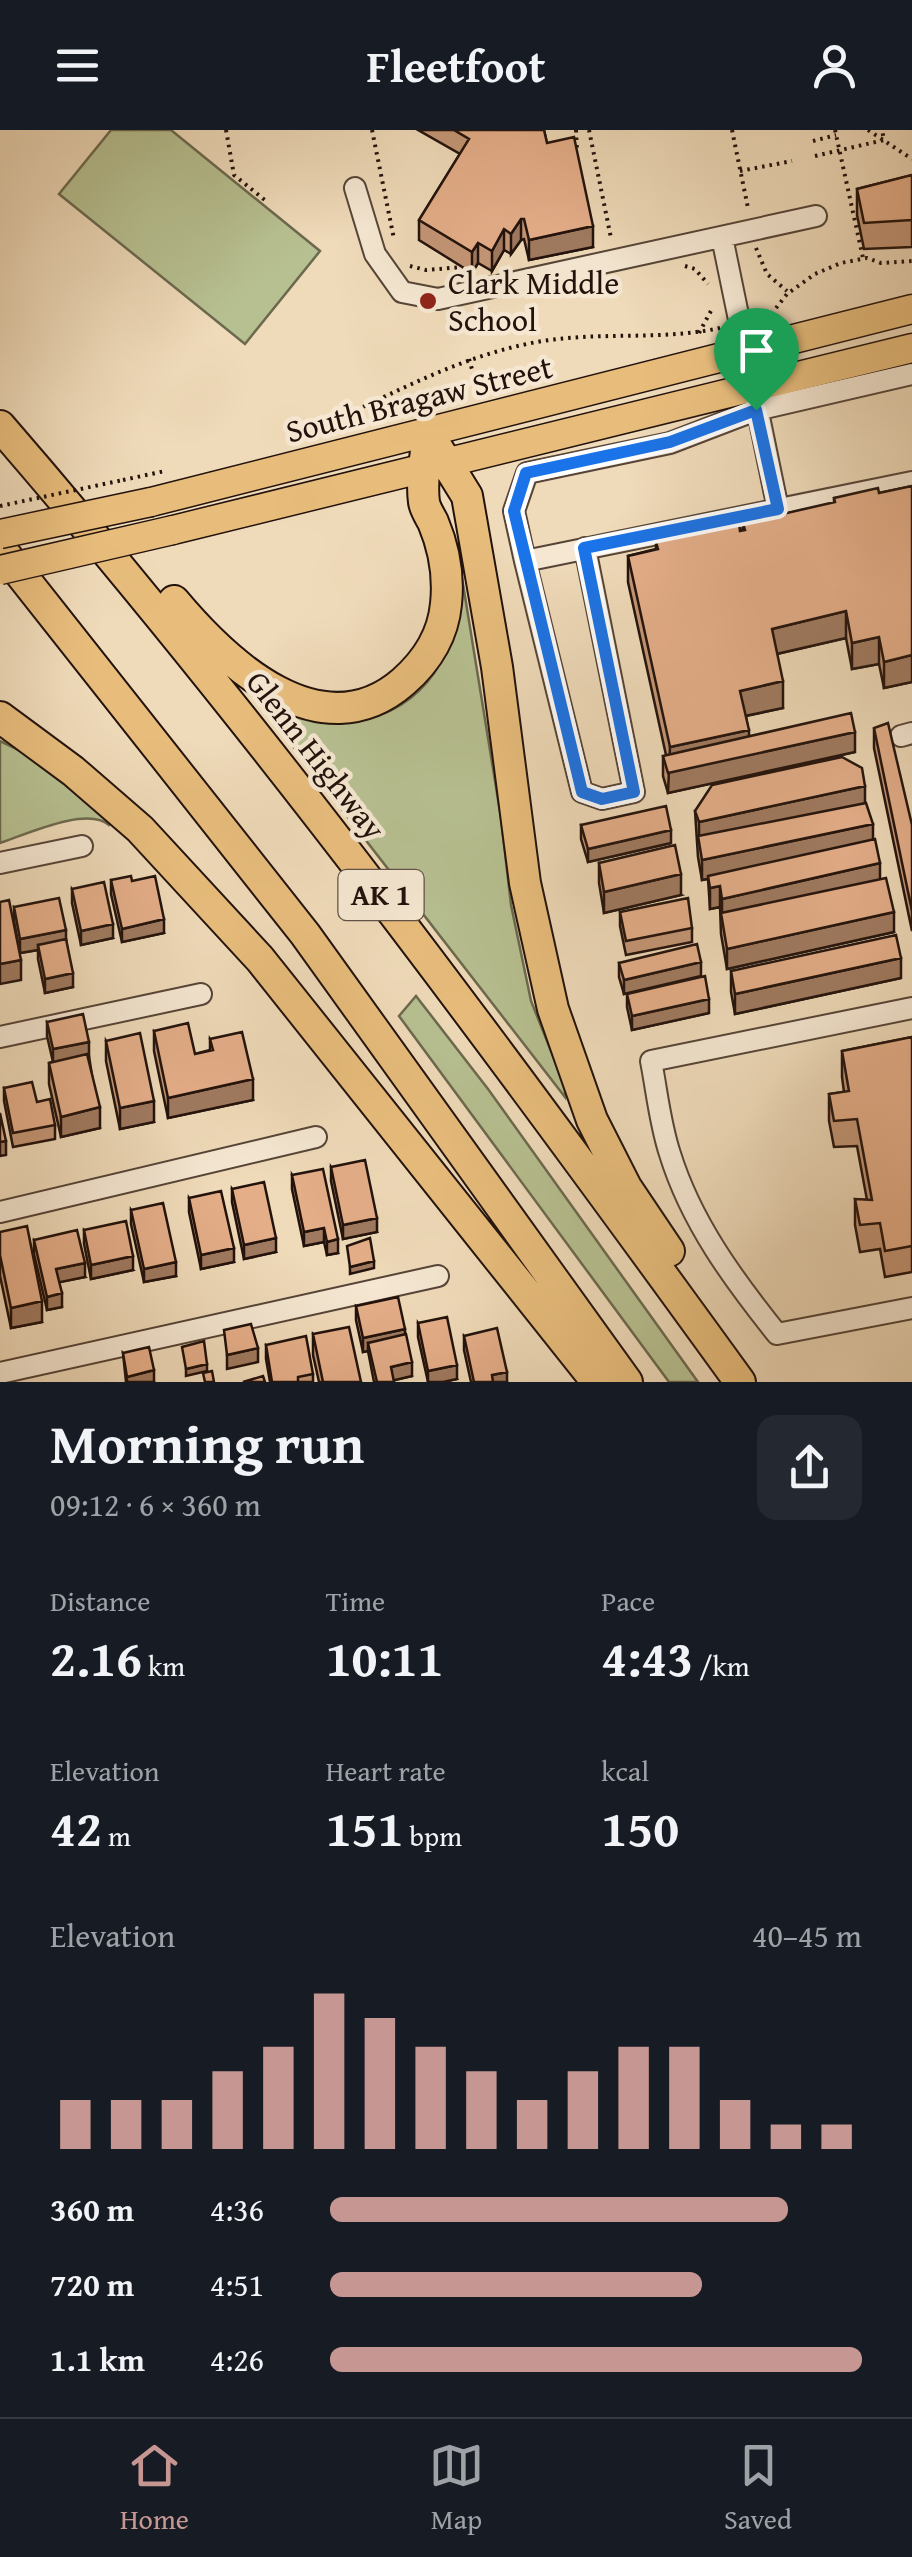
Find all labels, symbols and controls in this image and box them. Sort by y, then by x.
text: Fleetfoot [366,33,546,98]
icon: menu [50,38,105,93]
icon: person [807,38,862,93]
place label: Clark Middle School [448,259,619,343]
marker: Clark Middle School [417,290,439,312]
pin [714,308,799,411]
icon: arrive [729,323,784,378]
street label: South Bragaw Street [281,343,557,454]
street label: Glenn Highway [235,660,398,849]
road number: AK 1 [338,870,424,920]
text: Morning run [50,1403,364,1483]
button: share [757,1415,862,1520]
text: 09:12 · 6 × 360 m [50,1481,261,1528]
text: Distance [50,1580,150,1621]
text: Time [326,1580,385,1621]
text: Pace [601,1580,655,1621]
text: 2.16 [50,1621,142,1694]
text: 10:11 [326,1621,443,1694]
text: 4:43 [601,1621,693,1694]
text: km [142,1645,185,1686]
text: /km [693,1645,750,1686]
text: Elevation [50,1750,160,1791]
text: Heart rate [326,1750,446,1791]
text: kcal [601,1750,649,1791]
text: 42 [50,1791,102,1864]
text: 151 [326,1791,403,1864]
text: 150 [601,1791,679,1864]
text: m [102,1815,131,1856]
text: bpm [403,1815,462,1856]
text: Elevation [50,1912,175,1959]
text: 40–45 m [752,1912,862,1959]
text: 360 m [50,2186,134,2233]
text: 4:36 [210,2186,264,2233]
text: 720 m [50,2261,134,2308]
text: 4:51 [210,2261,264,2308]
text: 1.1 km [50,2336,145,2383]
text: 4:26 [210,2336,264,2383]
tab: Home [120,2438,189,2539]
tab: Map [429,2438,484,2539]
tab: Saved [724,2438,792,2539]

